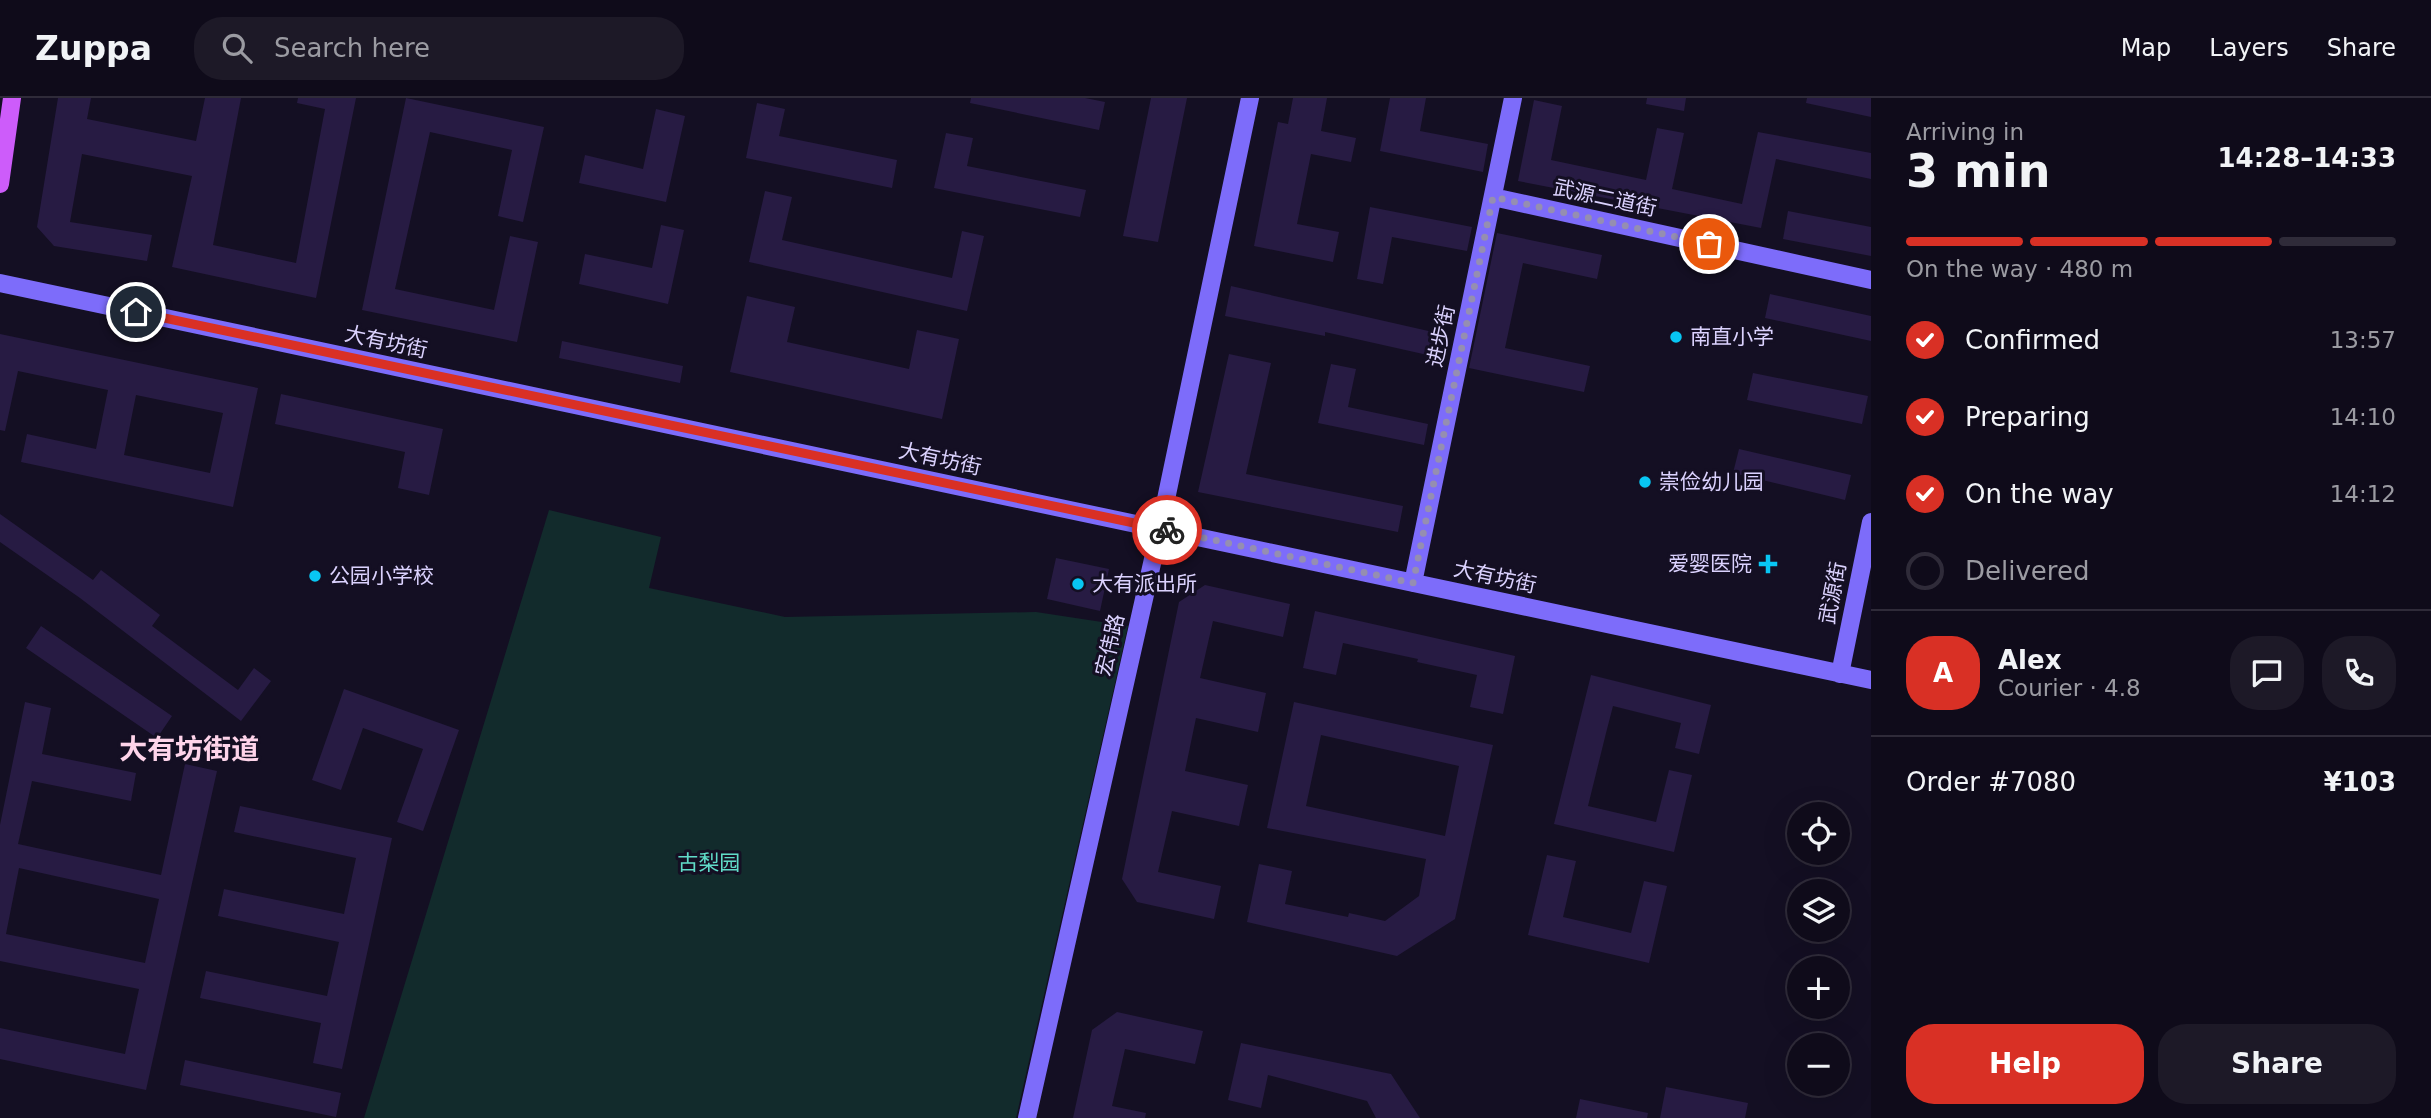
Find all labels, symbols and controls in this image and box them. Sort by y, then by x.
search box [194,17,684,80]
text: Zuppa [35,29,152,68]
icon: search [218,29,256,67]
text: Search here [274,33,430,63]
text: Map [2121,34,2171,62]
text: Layers [2209,34,2289,62]
text: Share [2327,34,2396,62]
text: Arriving in [1906,119,2024,145]
text: 14:28–14:33 [2217,143,2396,173]
text: 3 min [1906,144,2050,198]
street label: 武源二道街 [1551,175,1659,221]
pin [1679,214,1739,274]
icon: bag [1690,225,1728,263]
text: On the way · 480 m [1906,256,2133,282]
pin [106,282,166,342]
icon: home [117,293,155,331]
street label: 进步街 [1423,303,1459,369]
icon: check [1906,321,1944,359]
street label: 大有坊街 [342,322,430,362]
place label: 南直小学 [1690,325,1774,349]
text: Confirmed [1965,325,2100,355]
text: 13:57 [2330,327,2396,353]
marker: 南直小学 [1668,329,1684,345]
icon: check [1906,398,1944,436]
text: Preparing [1965,402,2090,432]
text: 14:10 [2330,404,2396,430]
street label: 大有坊街 [896,439,984,479]
place label: 崇俭幼儿园 [1659,470,1764,494]
marker: 崇俭幼儿园 [1637,474,1653,490]
icon: check [1906,475,1944,513]
text: On the way [1965,479,2114,509]
text: 14:12 [2330,481,2396,507]
courier [1132,495,1202,565]
icon: bike [1148,511,1186,549]
place label: 爱婴医院 [1668,552,1752,576]
marker: 爱婴医院 [1758,554,1778,574]
text: Delivered [1965,556,2089,586]
street label: 大有坊街 [1451,557,1539,597]
street label: 武源街 [1815,560,1851,626]
place label: 公园小学校 [329,564,434,588]
marker: 公园小学校 [307,568,323,584]
place label: 大有派出所 [1092,572,1197,596]
marker: 大有派出所 [1070,576,1086,592]
street label: 宏伟路 [1091,612,1129,678]
button: chat [2230,636,2304,710]
button: phone [2322,636,2396,710]
text: Alex [1998,645,2061,675]
text: A [1933,658,1953,688]
text: Courier · 4.8 [1998,675,2141,701]
district label: 大有坊街道 [119,733,259,766]
text: Order #7080 [1906,767,2076,797]
text: ¥103 [2324,767,2396,797]
map controls [1787,802,1850,1096]
button: locate [1787,802,1850,865]
park label: 古梨园 [678,851,741,875]
button: layers [1787,879,1850,942]
button: + [1787,956,1850,1019]
button: Help [1906,1024,2144,1104]
button: Share [2158,1024,2396,1104]
button: − [1787,1033,1850,1096]

